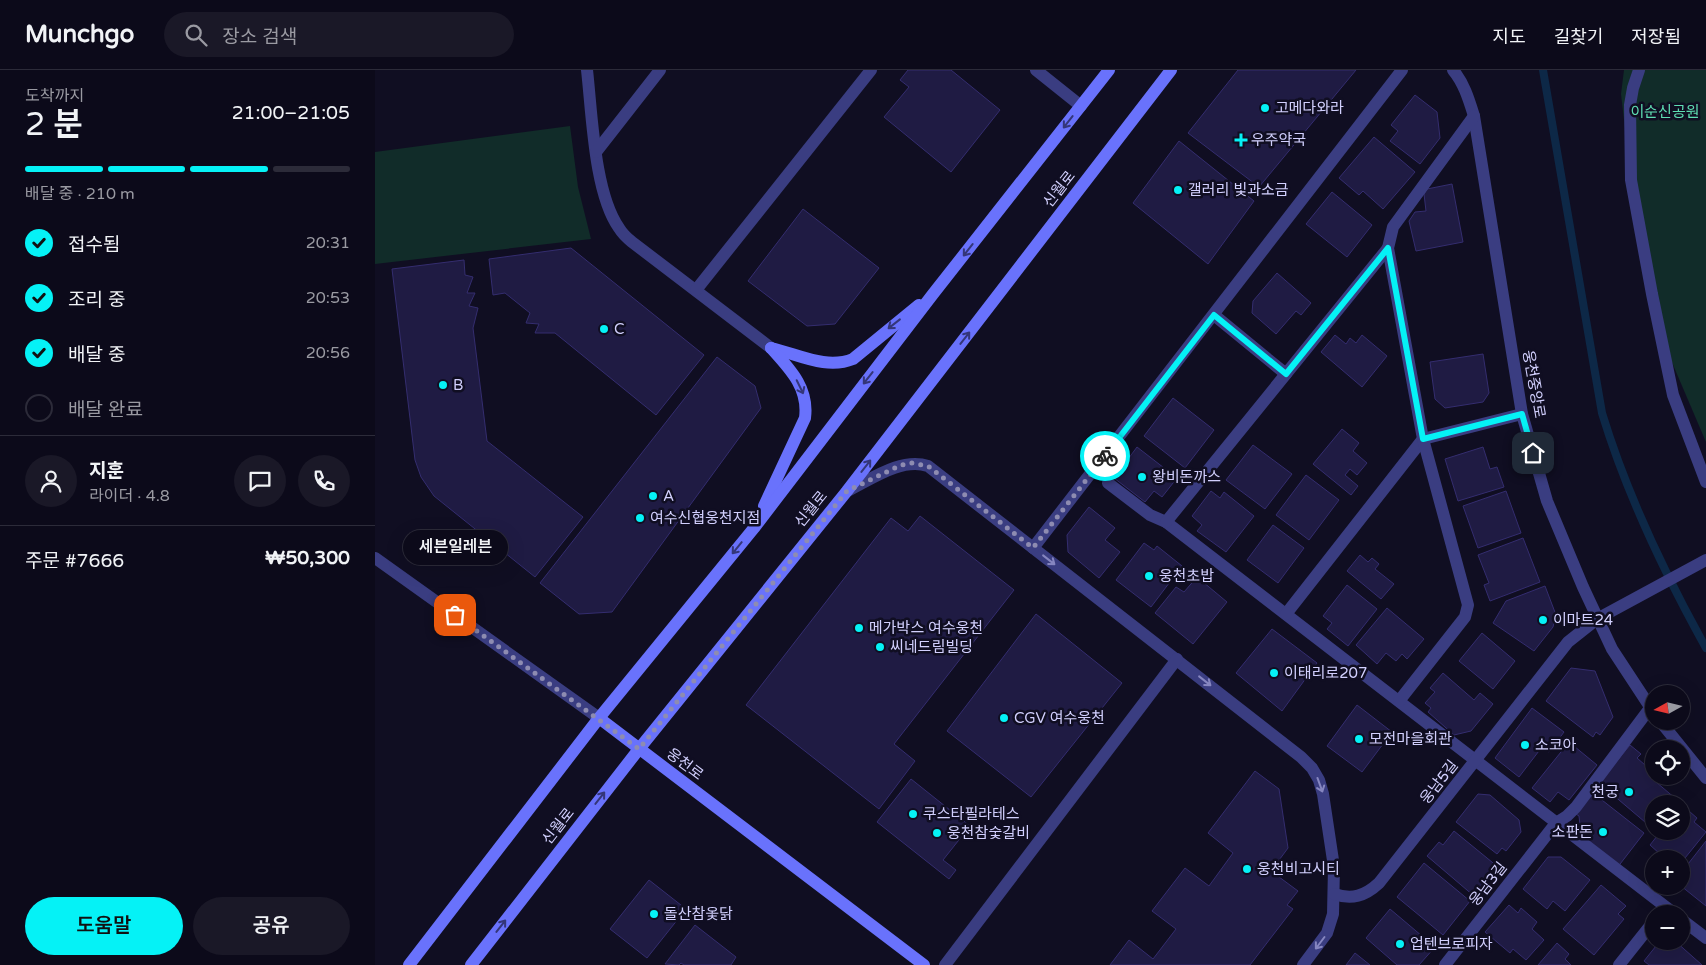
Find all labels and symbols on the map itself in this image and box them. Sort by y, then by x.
place label: 고메다와라 [1275,99,1344,117]
marker: 고메다와라 [1259,102,1271,114]
park label: 이순신공원 [1630,103,1700,121]
one-way arrow [1063,115,1074,128]
place label: 우주약국 [1251,131,1306,149]
marker: 우주약국 [1235,134,1247,146]
street label: 신월로 [1039,167,1079,211]
place label: 갤러리 빛과소금 [1188,181,1289,199]
marker: 갤러리 빛과소금 [1172,184,1184,196]
one-way arrow [962,243,973,256]
one-way arrow [888,319,901,330]
place label: C [614,320,624,338]
marker: C [598,323,610,335]
one-way arrow [959,331,970,344]
street label: 웅천중앙로 [1519,348,1549,420]
one-way arrow [863,371,874,384]
place label: B [453,376,463,394]
marker: B [437,379,449,391]
one-way arrow [795,380,805,395]
courier [1080,431,1130,481]
pin [1512,432,1554,474]
one-way arrow [861,459,871,473]
place label: 왕비돈까스 [1152,468,1221,486]
marker: 왕비돈까스 [1136,471,1148,483]
place label: A [663,487,674,505]
street label: 신월로 [791,487,831,531]
marker: A [647,490,659,502]
place label: 여수신협웅천지점 [650,509,760,527]
marker: 여수신협웅천지점 [634,512,646,524]
callout: 세븐일레븐 [403,530,507,565]
one-way arrow [731,542,742,555]
one-way arrow [1042,555,1056,565]
place label: 웅천초밥 [1159,567,1214,585]
marker: 웅천초밥 [1143,570,1155,582]
pin [434,594,476,636]
place label: 이마트24 [1553,611,1613,629]
marker: 이마트24 [1537,614,1549,626]
place label: 메가박스 여수웅천 [869,619,983,637]
marker: 메가박스 여수웅천 [853,622,865,634]
place label: 씨네드림빌딩 [890,638,973,656]
marker: 씨네드림빌딩 [874,641,886,653]
place label: 이태리로207 [1284,664,1367,682]
marker: 이태리로207 [1268,667,1280,679]
one-way arrow [1198,676,1211,687]
north arrow [1645,685,1690,730]
place label: CGV 여수웅천 [1014,709,1105,727]
marker: CGV 여수웅천 [998,712,1010,724]
place label: 모전마을회관 [1369,730,1452,748]
marker: 모전마을회관 [1353,733,1365,745]
place label: 소코아 [1535,736,1577,754]
marker: 소코아 [1519,739,1531,751]
street label: 웅천로 [663,744,707,784]
street label: 웅남5길 [1416,756,1462,808]
one-way arrow [1316,777,1325,792]
place label: 천궁 [1591,783,1619,801]
marker: 천궁 [1623,786,1635,798]
one-way arrow [595,792,606,805]
street label: 신월로 [538,804,578,848]
place label: 쿠스타필라테스 [923,805,1020,823]
marker: 쿠스타필라테스 [907,808,919,820]
place label: 소판돈 [1552,823,1593,841]
place label: 웅천참숯갈비 [947,824,1030,842]
marker: 소판돈 [1597,826,1609,838]
marker: 웅천참숯갈비 [931,827,943,839]
street label: 웅남3길 [1465,858,1511,910]
place label: 웅천비고시티 [1257,860,1340,878]
marker: 웅천비고시티 [1241,863,1253,875]
place label: 돌산참옻닭 [664,905,733,923]
marker: 돌산참옻닭 [648,908,660,920]
one-way arrow [495,920,506,933]
place label: 업텐브로피자 [1410,935,1493,953]
one-way arrow [1315,936,1325,950]
marker: 업텐브로피자 [1394,938,1406,950]

